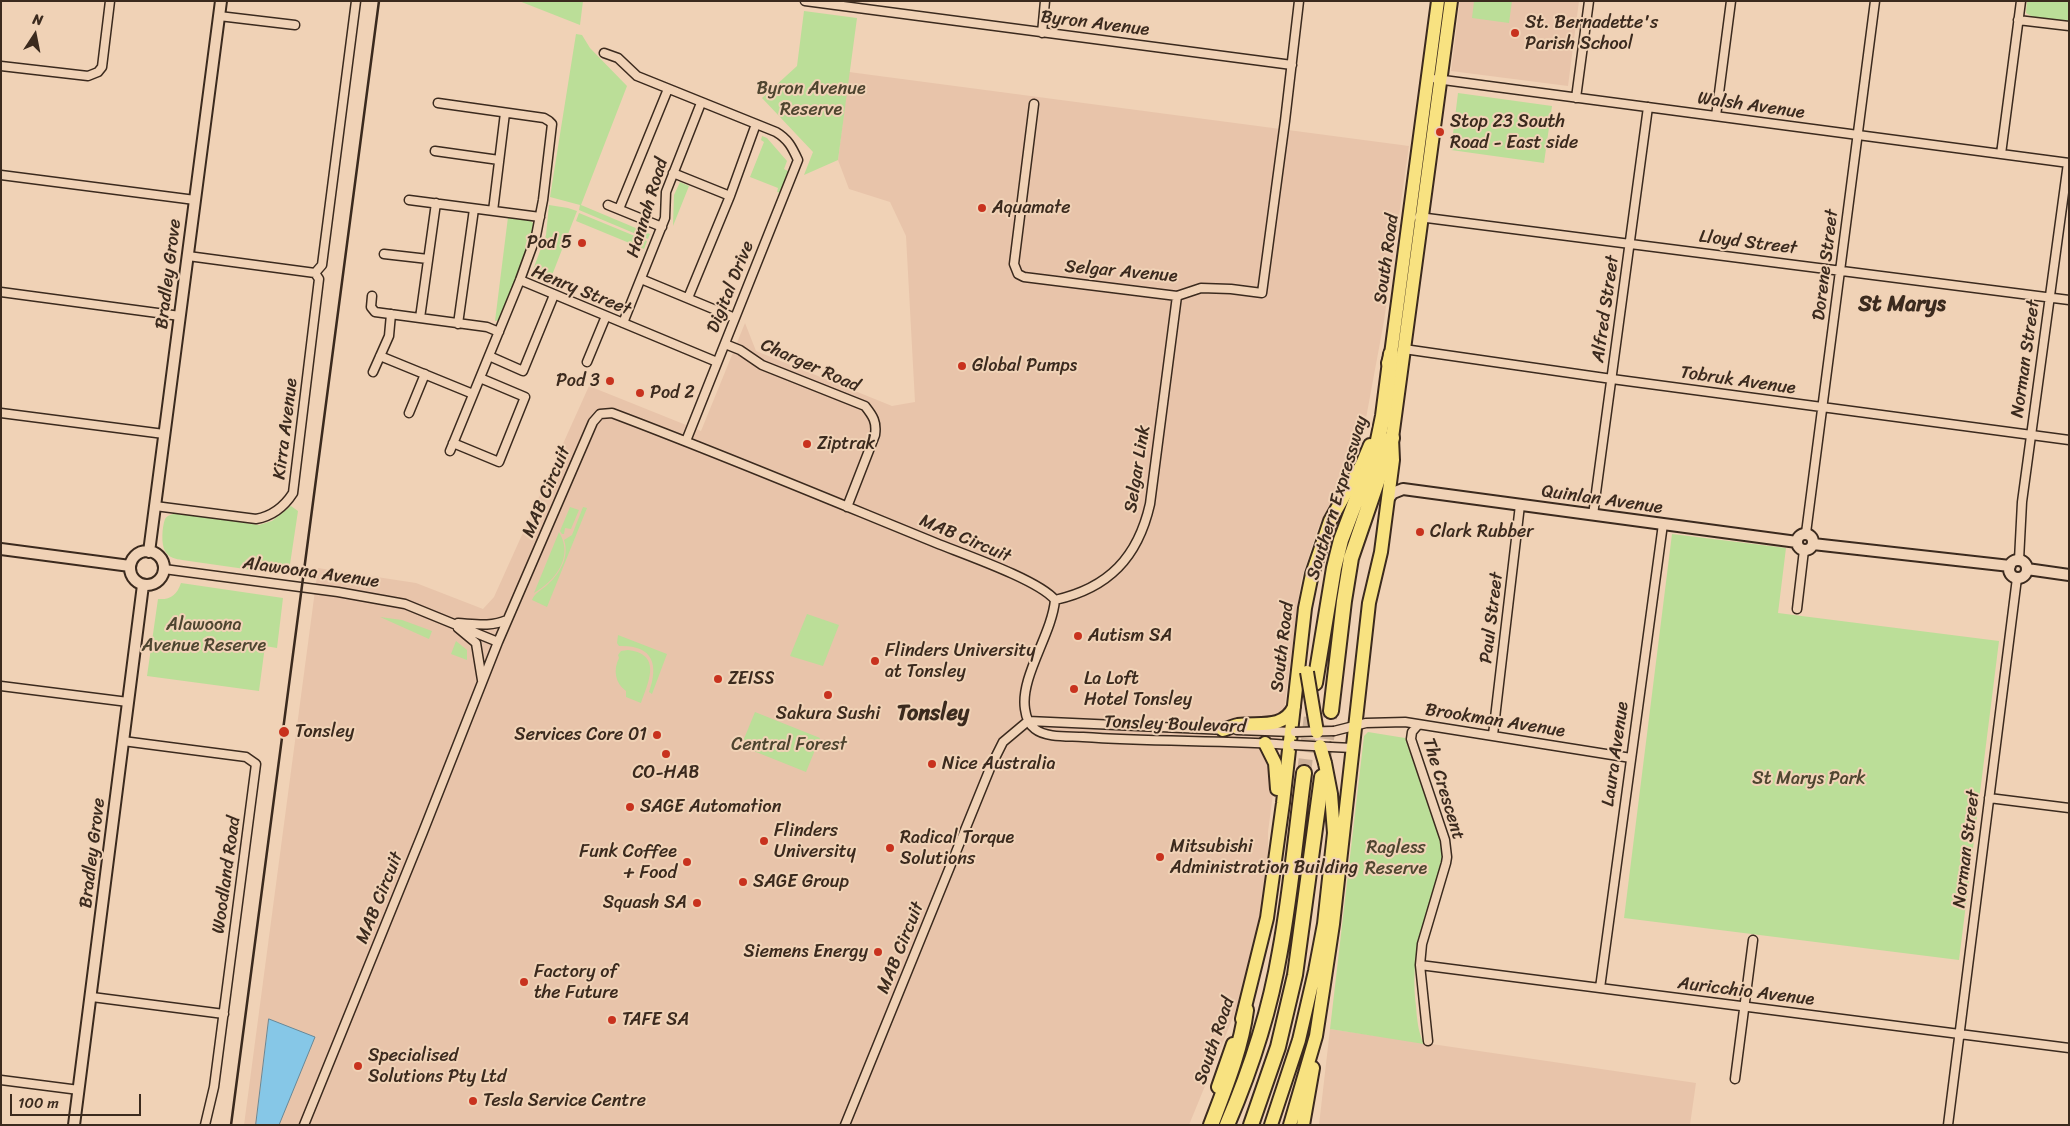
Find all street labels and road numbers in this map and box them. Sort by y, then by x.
street label: Byron Avenue [1040,7,1150,41]
street label: Walsh Avenue [1696,88,1806,124]
street label: Hannah Road [623,156,673,260]
street label: Dorene Street [1808,208,1844,322]
street label: South Road [1370,213,1404,305]
street label: Bradley Grove [152,218,186,330]
street label: Lloyd Street [1698,226,1798,260]
street label: Digital Drive [703,238,759,336]
street label: Alfred Street [1588,254,1624,364]
street label: Selgar Avenue [1064,256,1178,288]
street label: Henry Street [528,261,634,321]
street label: Norman Street [2007,299,2045,419]
street label: Charger Road [757,335,863,397]
street label: Tobruk Avenue [1679,362,1797,400]
street label: Kirra Avenue [269,377,303,481]
street label: Southern Expressway [1303,413,1373,583]
street label: Selgar Link [1120,424,1156,514]
street label: MAB Circuit [518,443,576,541]
street label: Quinlan Avenue [1540,481,1664,519]
street label: MAB Circuit [916,510,1014,568]
street label: Alawoona Avenue [241,553,381,593]
street label: Paul Street [1476,571,1508,665]
street label: South Road [1267,601,1299,693]
street label: Brookman Avenue [1424,699,1566,743]
street label: Laura Avenue [1598,700,1634,808]
street label: Tonsley Boulevard [1104,712,1246,738]
street label: The Crescent [1417,735,1469,843]
street label: Norman Street [1949,789,1985,909]
street label: Bradley Grove [76,797,110,909]
street label: Woodland Road [208,815,246,935]
street label: MAB Circuit [352,849,408,947]
street label: MAB Circuit [873,899,929,997]
street label: Auricchio Avenue [1676,973,1816,1011]
street label: South Road [1190,995,1240,1087]

